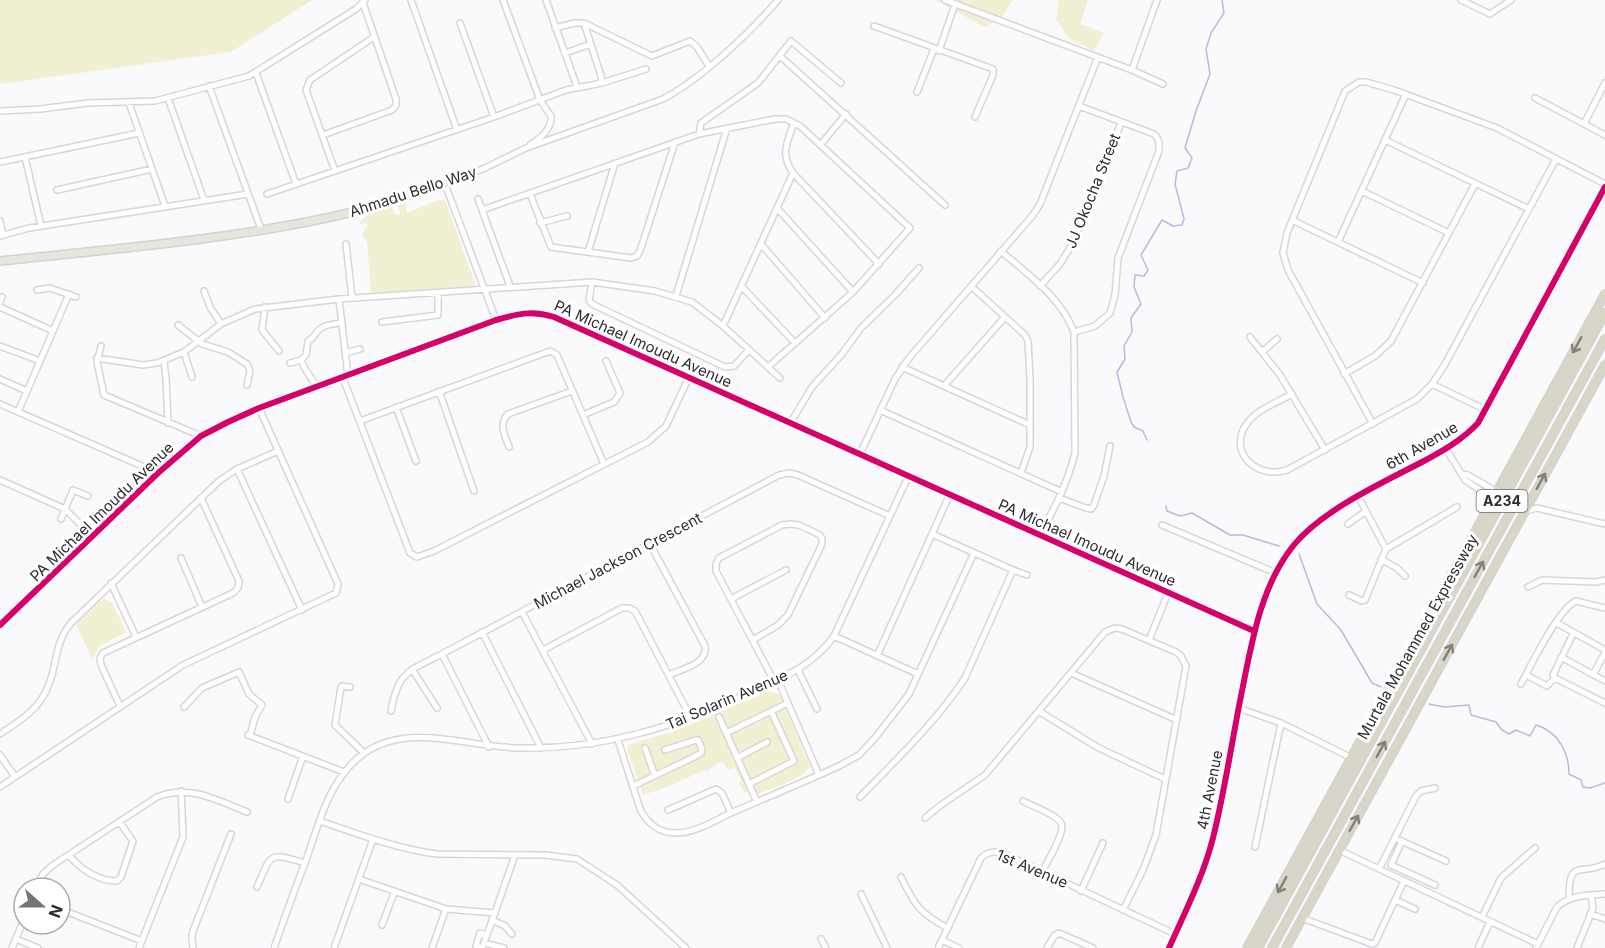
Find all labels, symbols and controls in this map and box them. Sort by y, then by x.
street label: JJ Okocha Street [1061,131,1124,251]
street label: Ahmadu Bello Way [347,162,479,221]
street label: PA Michael Imoudu Avenue [551,296,735,391]
one-way arrow [1571,336,1583,353]
street label: 6th Avenue [1382,417,1461,474]
street label: PA Michael Imoudu Avenue [26,438,178,585]
one-way arrow [1535,473,1547,490]
road number: A234 [1476,490,1528,512]
street label: PA Michael Imoudu Avenue [995,495,1179,590]
street label: Michael Jackson Crescent [531,508,705,613]
street label: Murtala Mohammed Expressway [1353,530,1482,743]
one-way arrow [1474,561,1485,579]
one-way arrow [1442,644,1454,661]
street label: Tai Solarin Avenue [663,665,791,734]
one-way arrow [1375,741,1387,758]
street label: 4th Avenue [1193,749,1227,831]
one-way arrow [1348,815,1360,832]
street label: 1st Avenue [994,845,1071,892]
one-way arrow [1276,875,1287,893]
north arrow [12,876,72,936]
text: N [44,902,68,921]

